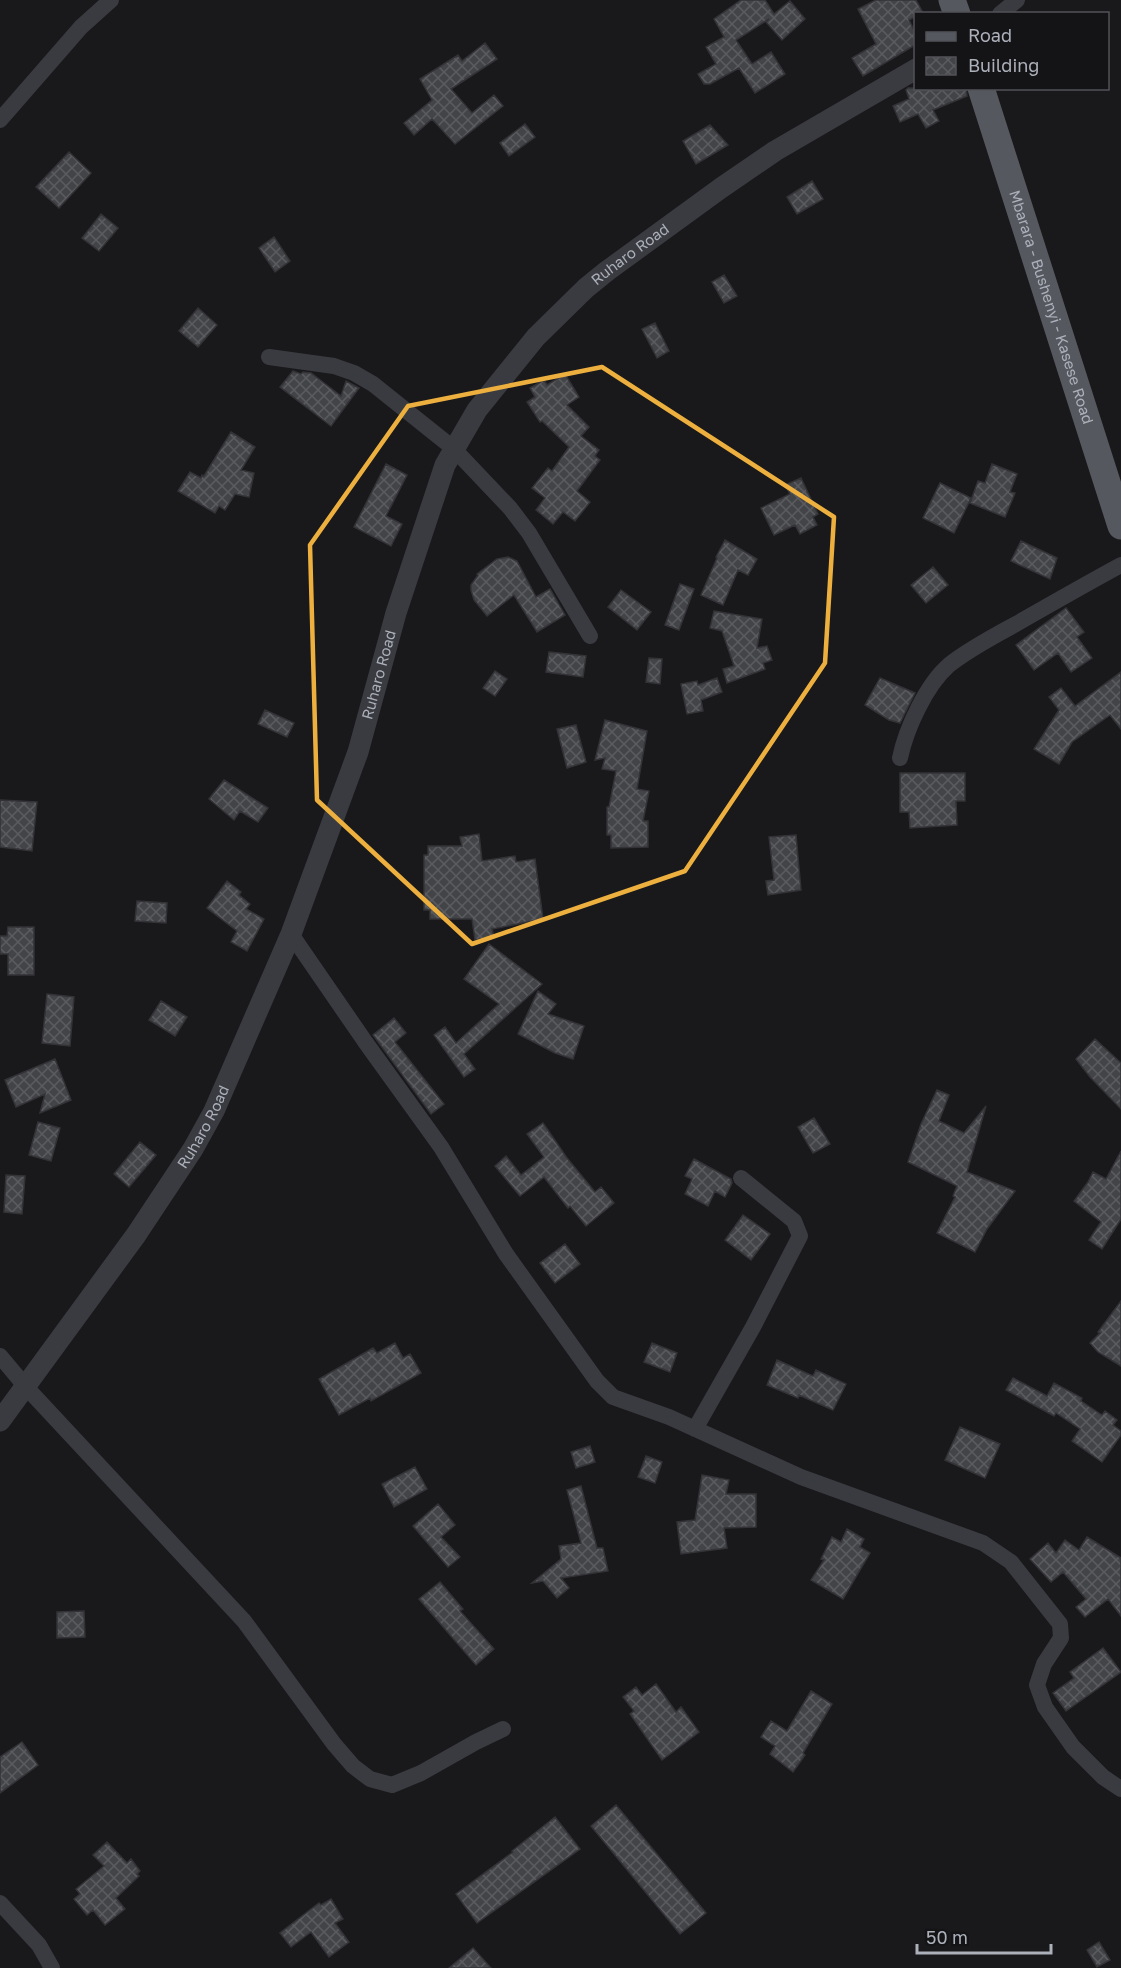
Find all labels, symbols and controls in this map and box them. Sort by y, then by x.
legend [914,12,1109,90]
text: Road [968,24,1012,46]
text: Building [968,54,1039,76]
street label: Mbarara - Bushenyi - Kasese Road [1006,188,1098,426]
street label: Ruharo Road [587,219,672,288]
street label: Ruharo Road [357,628,399,721]
street label: Ruharo Road [173,1082,232,1171]
scale bar [917,1917,1050,1955]
text: 50 m [926,1926,968,1948]

